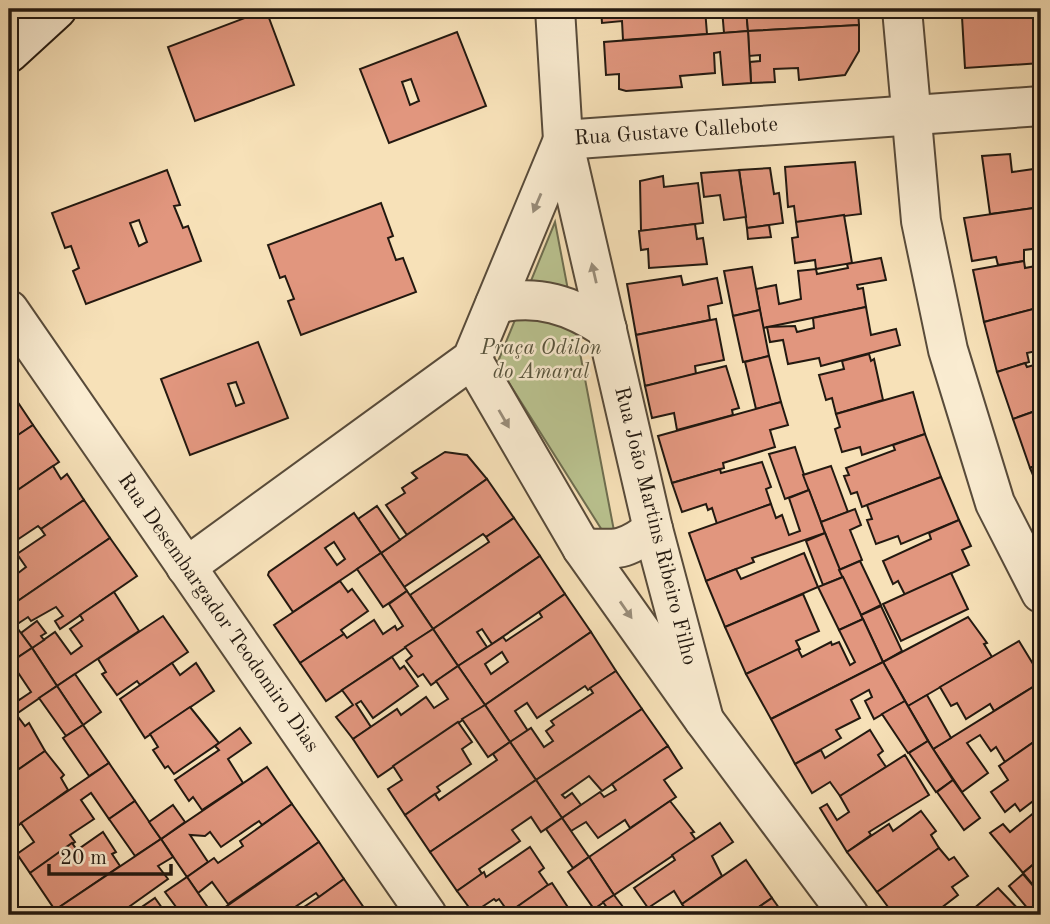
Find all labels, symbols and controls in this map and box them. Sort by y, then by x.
street label: Rua Gustave Callebote [573,114,779,150]
one-way arrow [531,193,542,214]
one-way arrow [588,262,599,284]
park label: Praça Odilon do Amaral [480,338,601,383]
street label: Rua João Martins Ribeiro Filho [610,385,700,667]
one-way arrow [498,409,510,428]
street label: Rua Desembargador Teodomiro Dias [113,470,323,756]
one-way arrow [619,601,633,619]
scale bar [49,833,172,877]
text: 20 m [60,848,107,869]

